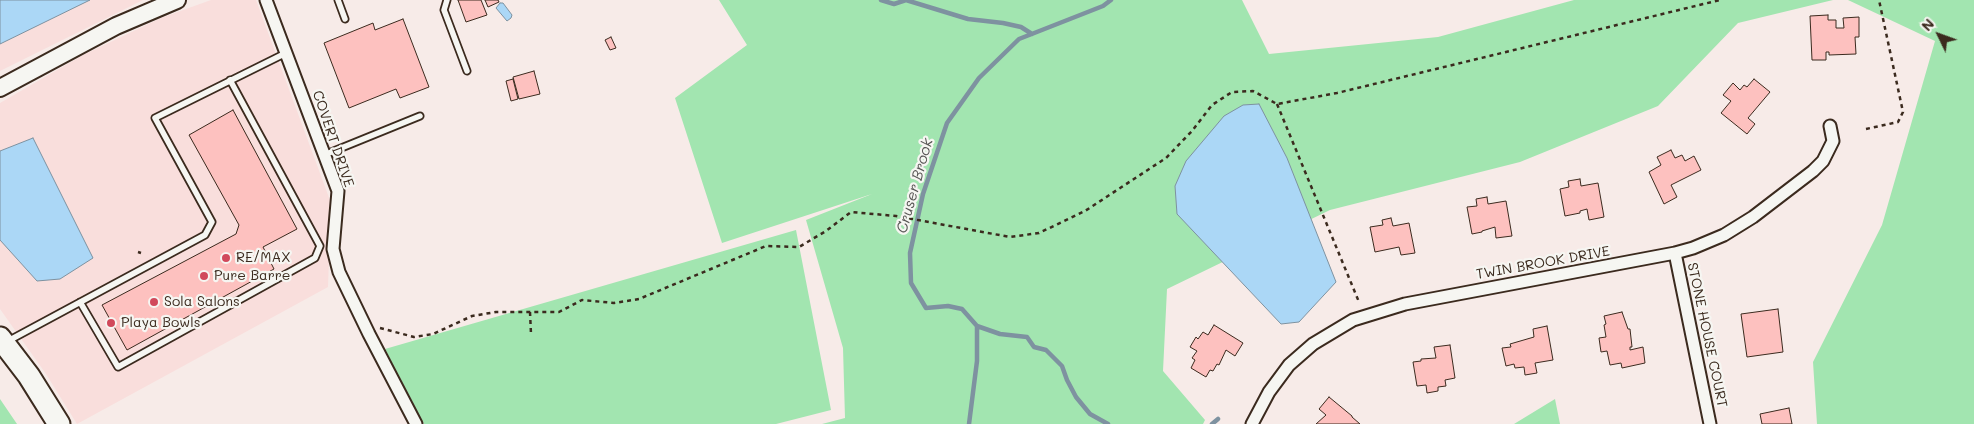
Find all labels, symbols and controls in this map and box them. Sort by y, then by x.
north arrow [1914,10,1964,60]
text: N [1917,14,1938,35]
street label: COVERT DRIVE [309,88,357,190]
water label: Cruser Brook [893,136,937,236]
street label: TWIN BROOK DRIVE [1475,243,1611,283]
place label: RE/MAX [236,250,290,266]
marker: RE/MAX [220,252,232,264]
street label: STONE HOUSE COURT [1683,261,1731,409]
place label: Pure Barre [214,268,291,284]
marker: Pure Barre [198,270,210,282]
place label: Sola Salons [164,294,240,310]
marker: Sola Salons [148,296,160,308]
place label: Playa Bowls [121,315,200,331]
marker: Playa Bowls [105,317,117,329]

